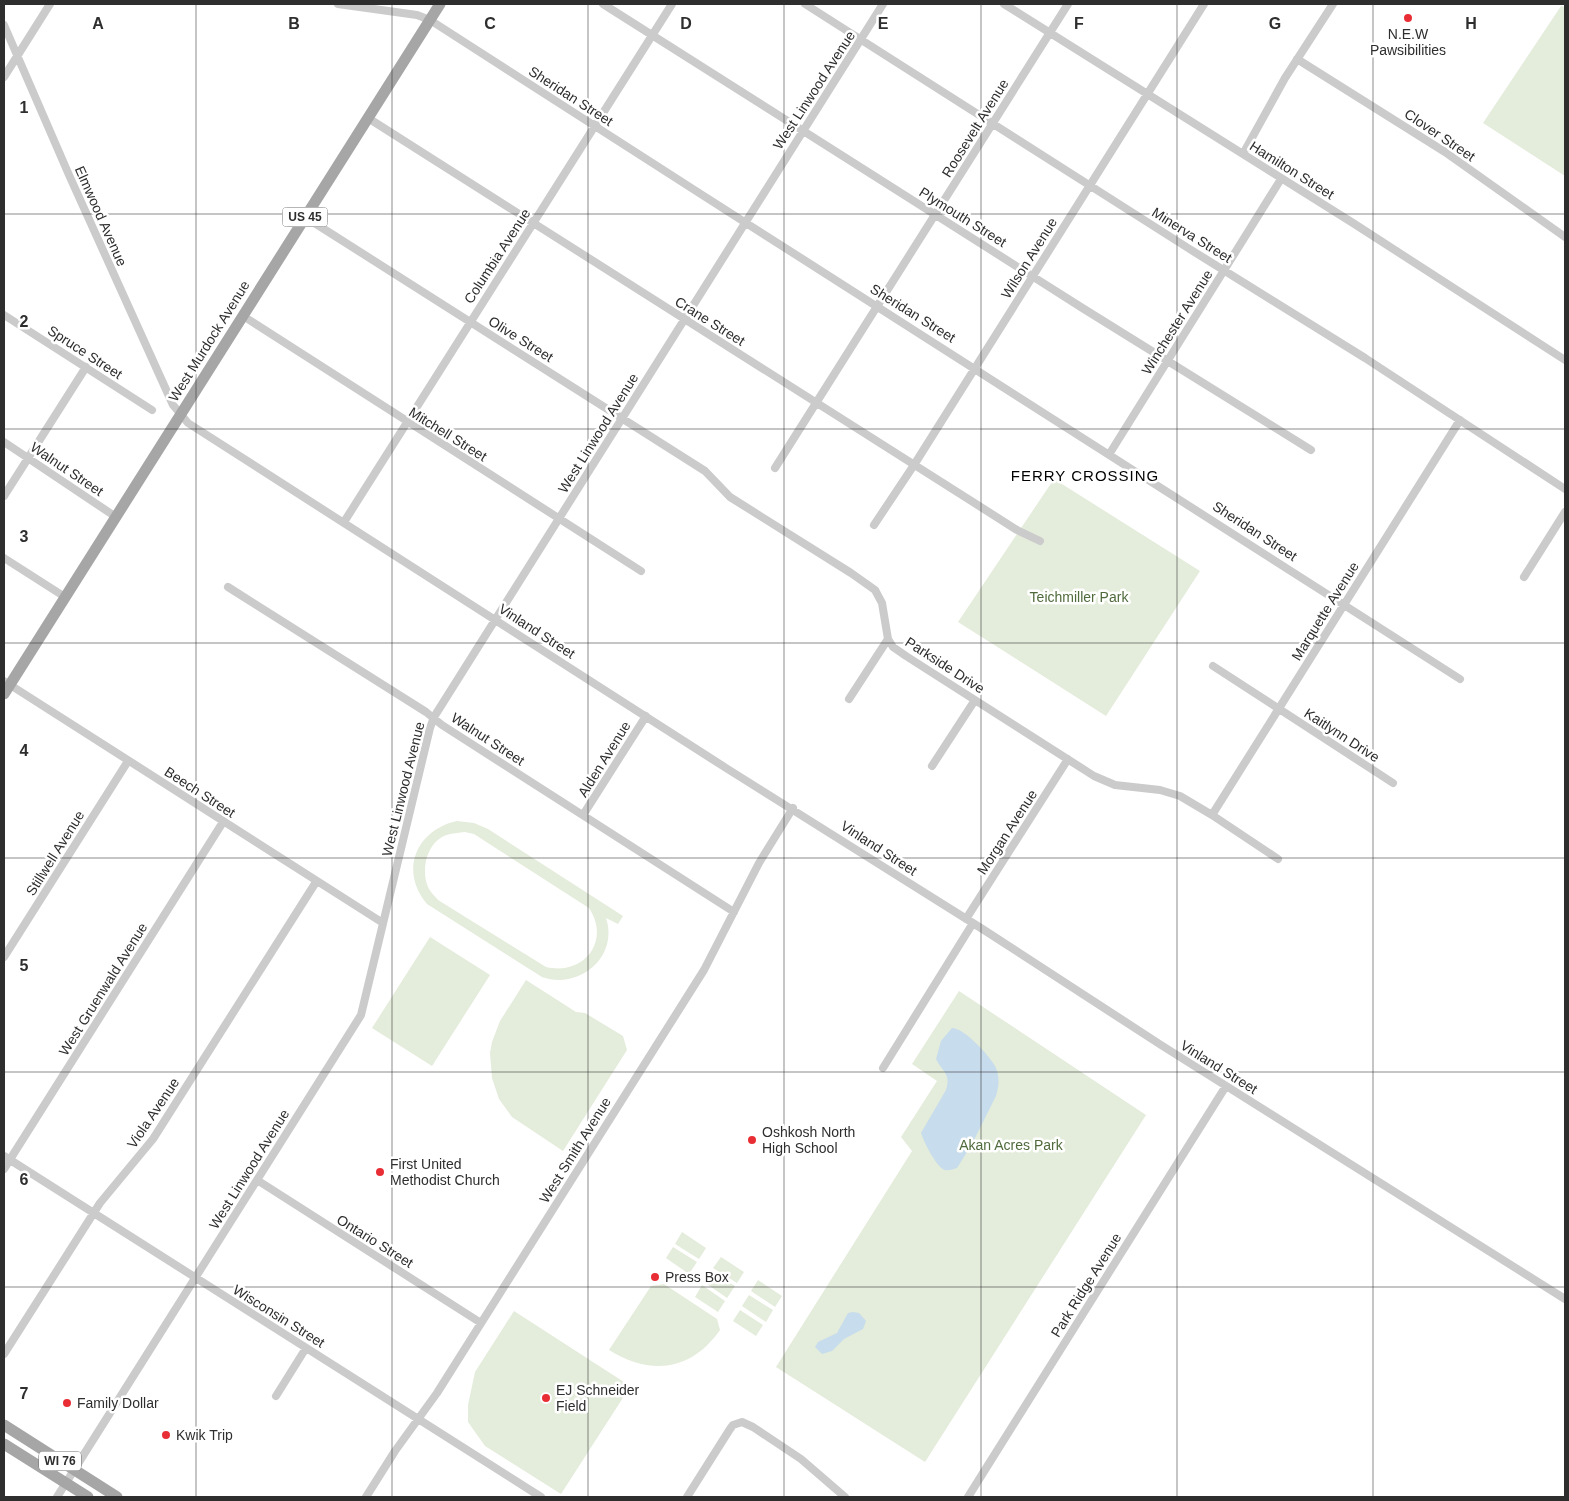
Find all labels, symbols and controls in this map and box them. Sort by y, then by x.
marker: N.E.W Pawsibilities [1402,12,1414,24]
text: A [92,15,104,32]
text: B [288,15,300,32]
text: C [484,15,496,32]
text: D [680,15,692,32]
text: E [878,15,889,32]
text: F [1074,15,1084,32]
text: G [1269,15,1281,32]
text: H [1465,15,1477,32]
place label: N.E.W Pawsibilities [1370,26,1446,58]
street label: West Linwood Avenue [770,28,858,152]
street label: Sheridan Street [526,63,616,129]
street label: Roosevelt Avenue [938,76,1012,180]
text: 1 [20,99,29,116]
street label: Clover Street [1402,106,1478,165]
street label: Hamilton Street [1247,138,1337,202]
street label: Elmwood Avenue [72,163,130,269]
street label: Plymouth Street [917,184,1010,250]
street label: Minerva Street [1149,204,1235,266]
street label: Columbia Avenue [460,206,534,306]
road number: US 45 [282,208,328,226]
street label: Wilson Avenue [998,214,1060,301]
street label: Winchester Avenue [1138,267,1216,377]
street label: West Murdock Avenue [165,277,253,404]
street label: Sheridan Street [868,280,959,346]
street label: Crane Street [672,293,748,349]
text: 2 [20,313,29,330]
street label: Olive Street [486,313,556,365]
street label: Spruce Street [45,322,125,382]
street label: West Linwood Avenue [555,370,641,496]
street label: Mitchell Street [406,404,490,464]
street label: Walnut Street [28,439,107,499]
district label: FERRY CROSSING [1011,467,1159,484]
street label: Sheridan Street [1210,498,1300,564]
text: 3 [20,528,29,545]
street label: Marquette Avenue [1288,559,1362,663]
park label: Teichmiller Park [1030,589,1129,605]
street label: Vinland Street [496,600,578,662]
street label: Parkside Drive [902,634,988,697]
street label: Kaitlynn Drive [1301,705,1383,765]
street label: Walnut Street [448,709,528,769]
street label: Alden Avenue [574,718,634,800]
street label: West Linwood Avenue [379,720,428,858]
text: 4 [20,742,29,759]
street label: Beech Street [162,763,238,821]
street label: Morgan Avenue [974,786,1040,877]
street label: Stillwell Avenue [23,807,88,898]
street label: Vinland Street [838,817,920,879]
street label: West Gruenwald Avenue [56,919,151,1058]
text: 5 [20,957,29,974]
street label: Vinland Street [1178,1037,1261,1097]
street label: Viola Avenue [124,1075,182,1151]
street label: West Smith Avenue [536,1094,614,1206]
street label: West Linwood Avenue [206,1106,292,1232]
place label: Oshkosh North High School [762,1124,855,1156]
marker: Oshkosh North High School [746,1134,758,1146]
park label: Akan Acres Park [959,1137,1064,1153]
place label: First United Methodist Church [390,1156,500,1188]
marker: First United Methodist Church [374,1166,386,1178]
text: 6 [20,1171,29,1188]
street label: Ontario Street [334,1211,416,1271]
street label: Park Ridge Avenue [1048,1230,1125,1340]
place label: Press Box [665,1269,729,1285]
marker: Press Box [649,1271,661,1283]
street label: Wisconsin Street [230,1281,328,1351]
place label: EJ Schneider Field [556,1382,640,1414]
text: 7 [20,1385,29,1402]
marker: EJ Schneider Field [540,1392,552,1404]
place label: Family Dollar [77,1395,159,1411]
marker: Family Dollar [61,1397,73,1409]
place label: Kwik Trip [176,1427,233,1443]
marker: Kwik Trip [160,1429,172,1441]
road number: WI 76 [39,1452,81,1470]

